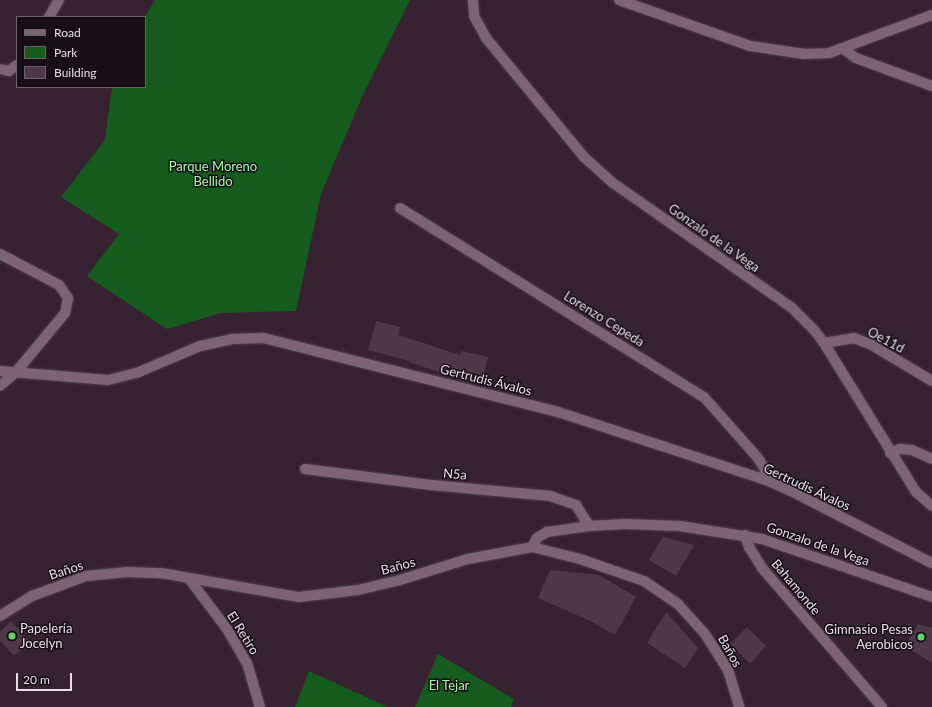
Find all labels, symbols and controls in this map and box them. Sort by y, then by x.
legend [16,16,146,88]
text: Road [54,25,81,40]
text: Park [54,45,77,60]
text: Building [54,65,97,80]
park label: Parque Moreno Bellido [169,159,257,190]
street label: Gonzalo de la Vega [665,201,763,275]
street label: Lorenzo Cepeda [561,288,647,350]
street label: Oe11d [865,324,907,356]
street label: Gertrudis Ávalos [438,361,534,399]
street label: Gertrudis Ávalos [761,460,853,514]
street label: N5a [442,465,468,483]
street label: Gonzalo de la Vega [764,519,872,569]
street label: Baños [379,554,417,578]
street label: Bahamonde [768,556,824,618]
street label: Baños [47,557,85,583]
street label: El Retiro [224,608,262,658]
place label: Papelería Jocelyn [20,621,72,652]
place label: Gimnasio Pesas Aerobicos [825,622,913,653]
marker: Papelería Jocelyn [7,631,17,641]
street label: Baños [715,632,745,670]
marker: Gimnasio Pesas Aerobicos [916,632,926,642]
scale bar [18,665,74,691]
text: 20 m [23,672,50,687]
park label: El Tejar [428,677,470,693]

